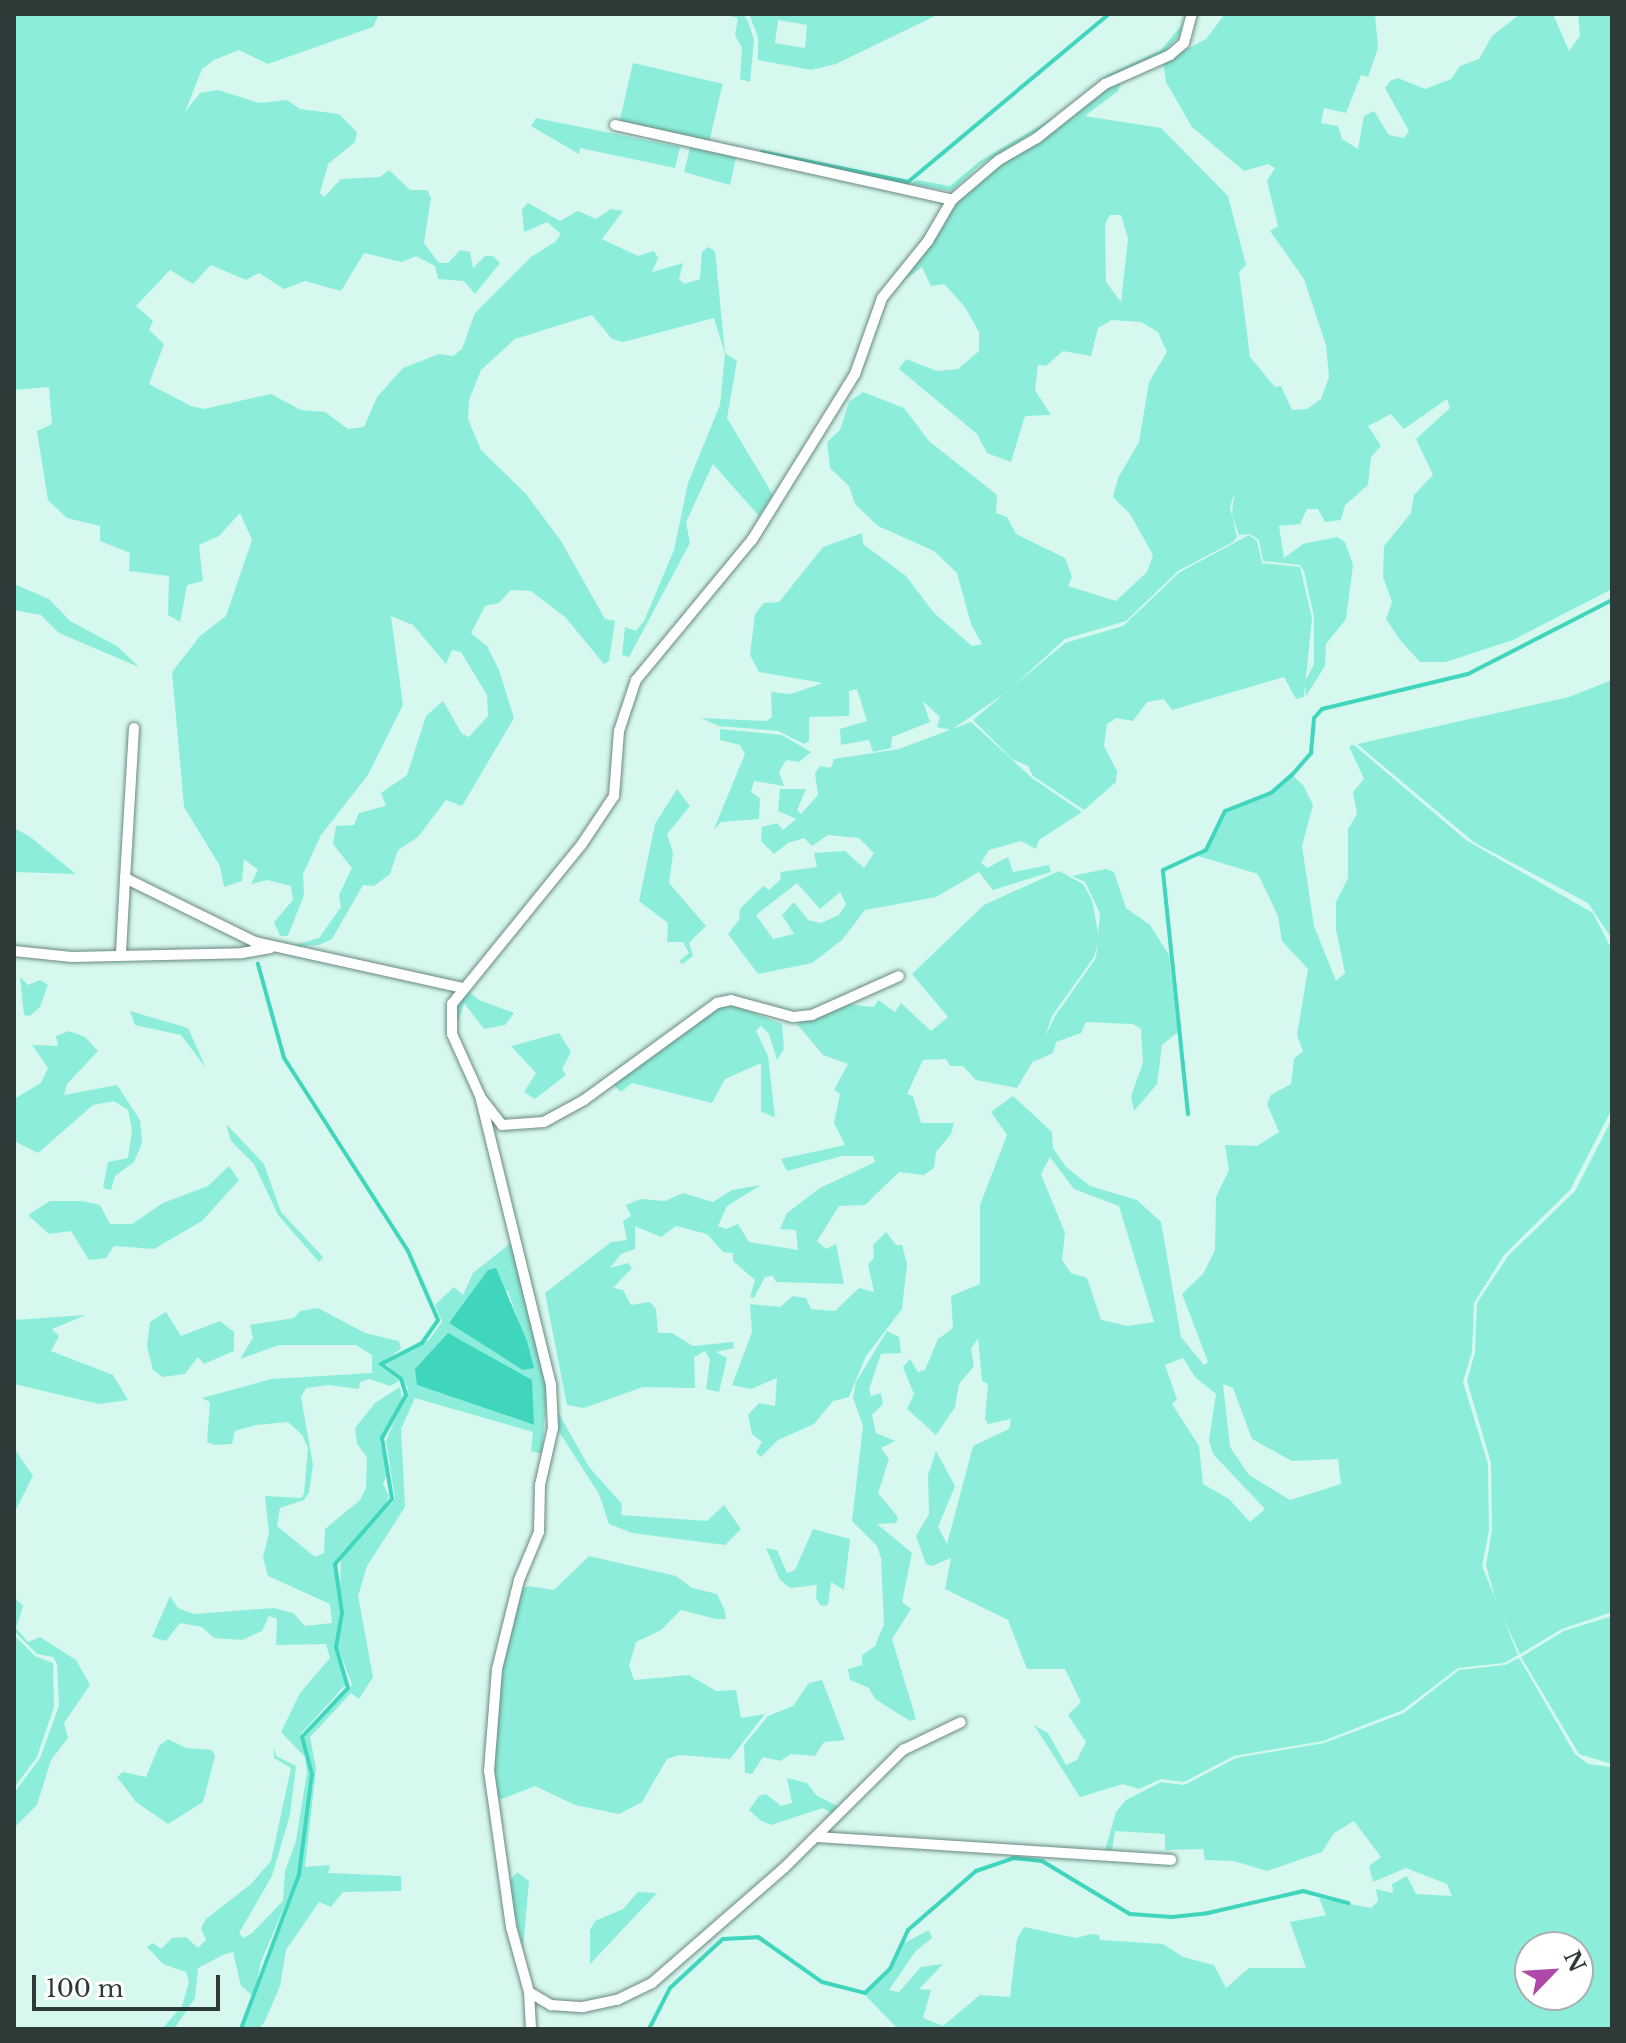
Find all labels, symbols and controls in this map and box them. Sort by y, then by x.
north arrow [1514,1931,1594,2011]
text: N [1558,1946,1591,1977]
scale bar [36,1959,224,2009]
text: 100 m [46,1974,124,2003]

